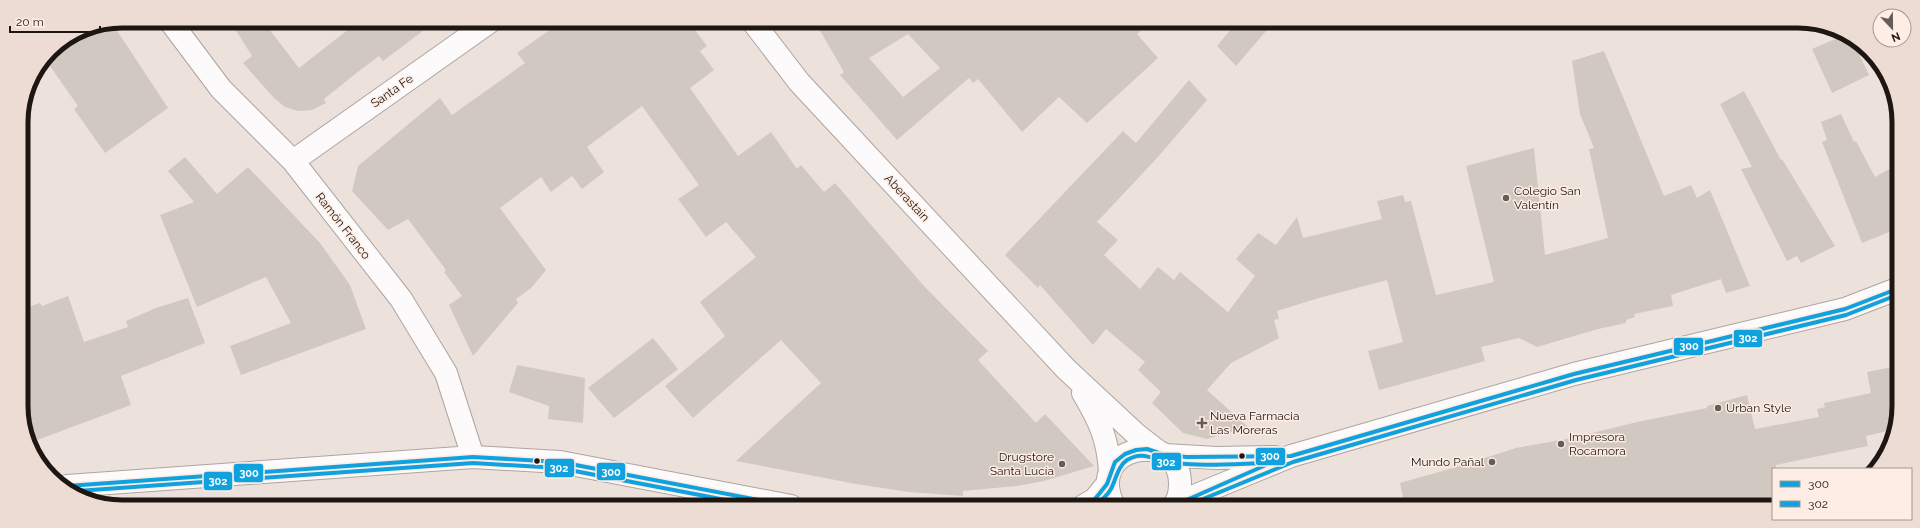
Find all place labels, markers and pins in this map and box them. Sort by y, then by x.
place label: Colegio San Valentín [1514,184,1581,212]
marker: Colegio San Valentín [1501,193,1511,203]
place label: Urban Style [1726,401,1791,415]
marker: Urban Style [1713,403,1723,413]
place label: Nueva Farmacia Las Moreras [1210,409,1299,437]
marker: Nueva Farmacia Las Moreras [1197,418,1207,428]
place label: Impresora Rocamora [1569,430,1626,458]
marker: Impresora Rocamora [1556,439,1566,449]
place label: Drugstore Santa Lucía [990,450,1054,478]
unlabelled marker [1237,451,1247,461]
place label: Mundo Pañal [1411,455,1485,469]
unlabelled marker [532,456,542,466]
marker: Mundo Pañal [1487,457,1497,467]
marker: Drugstore Santa Lucía [1057,459,1067,469]

